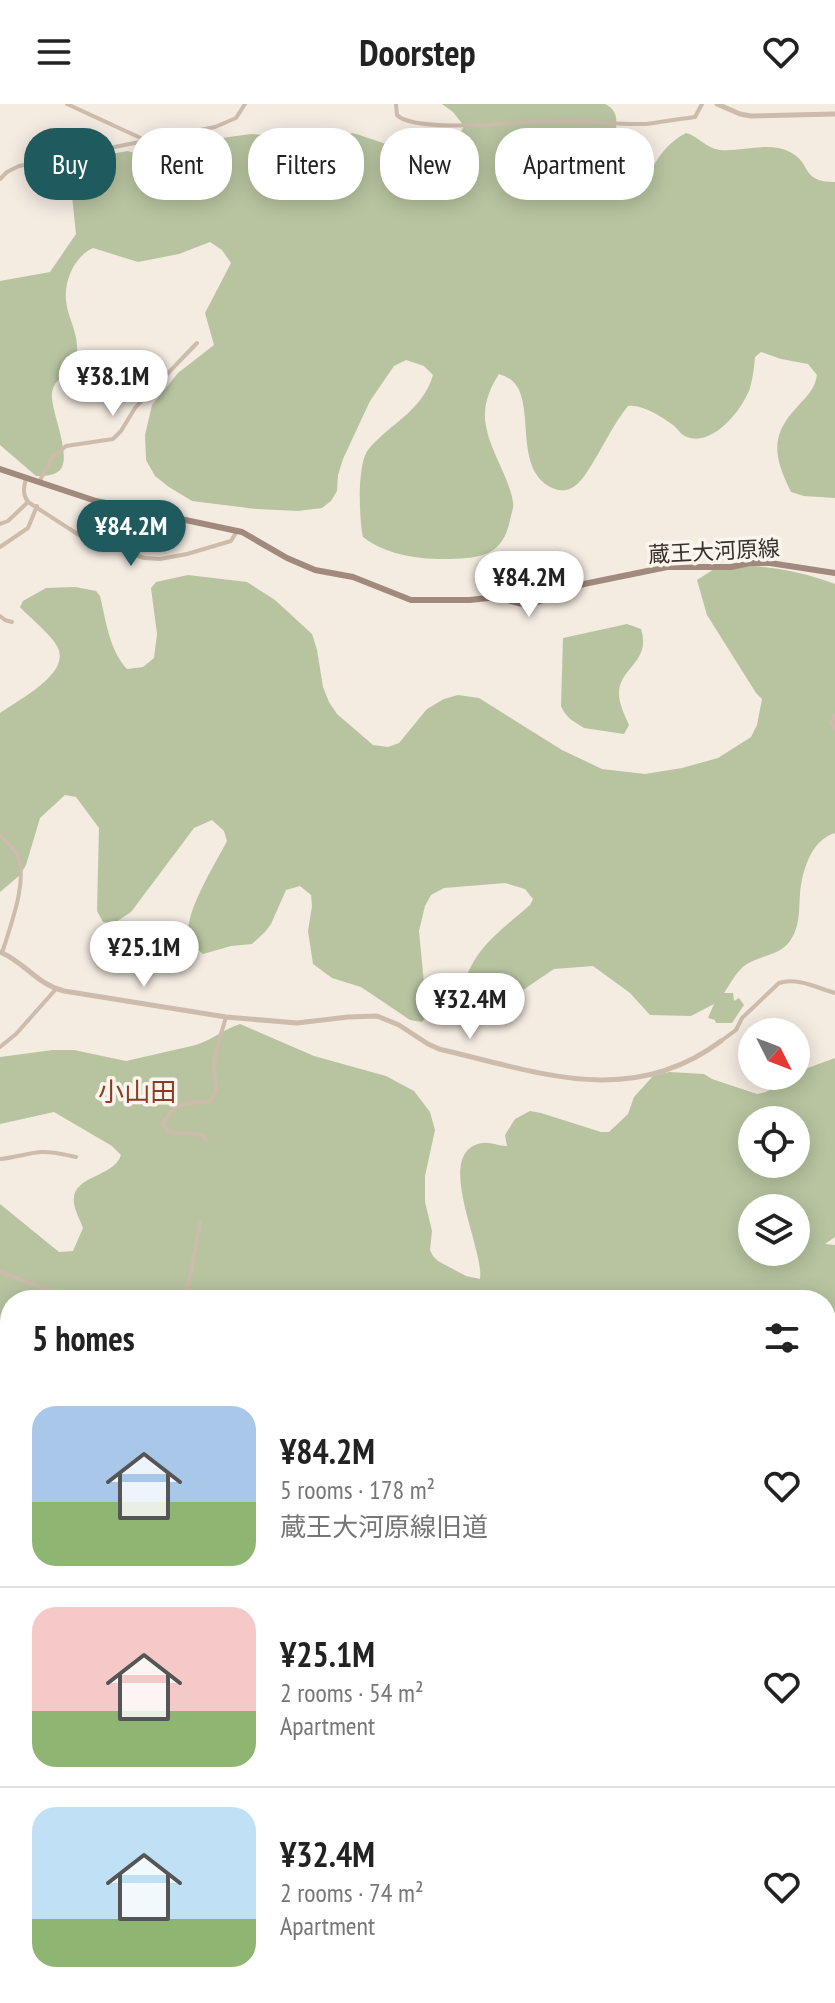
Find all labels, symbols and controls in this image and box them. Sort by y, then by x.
text: Doorstep [359,29,476,76]
icon: menu [32,30,76,74]
icon: heart [759,30,803,74]
chip: Buy [24,128,116,200]
chip: Rent [132,128,232,200]
chip: Filters [248,128,364,200]
chip: New [380,128,479,200]
chip: Apartment [495,128,654,200]
pin: ¥38.1M [48,350,178,418]
text: ¥38.1M [77,359,149,392]
pin: ¥84.2M [66,500,196,568]
text: ¥84.2M [95,509,167,542]
street label: 蔵王大河原線 [647,534,781,568]
pin: ¥84.2M [464,551,594,619]
text: ¥84.2M [493,560,565,593]
pin: ¥25.1M [79,921,209,989]
text: ¥25.1M [108,930,180,963]
pin: ¥32.4M [405,973,535,1041]
text: ¥32.4M [434,982,506,1015]
north arrow [738,1018,810,1090]
map controls [738,1018,810,1266]
district label: 小山田 [98,1075,176,1108]
button: locate [738,1106,810,1178]
button: layers [738,1194,810,1266]
text: 5 homes [32,1316,135,1360]
icon: filters [760,1316,804,1360]
text: ¥84.2M [280,1429,375,1473]
icon: home [96,1438,192,1534]
icon: heart [760,1464,804,1508]
text: 5 rooms · 178 m² [280,1473,435,1506]
text: 蔵王大河原線旧道 [280,1510,488,1543]
text: ¥25.1M [280,1632,375,1676]
icon: home [96,1639,192,1735]
icon: heart [760,1665,804,1709]
text: 2 rooms · 54 m² [280,1676,424,1709]
text: Apartment [280,1709,375,1742]
text: ¥32.4M [280,1832,375,1876]
icon: home [96,1839,192,1935]
icon: heart [760,1865,804,1909]
text: 2 rooms · 74 m² [280,1876,424,1909]
text: Apartment [280,1909,375,1942]

